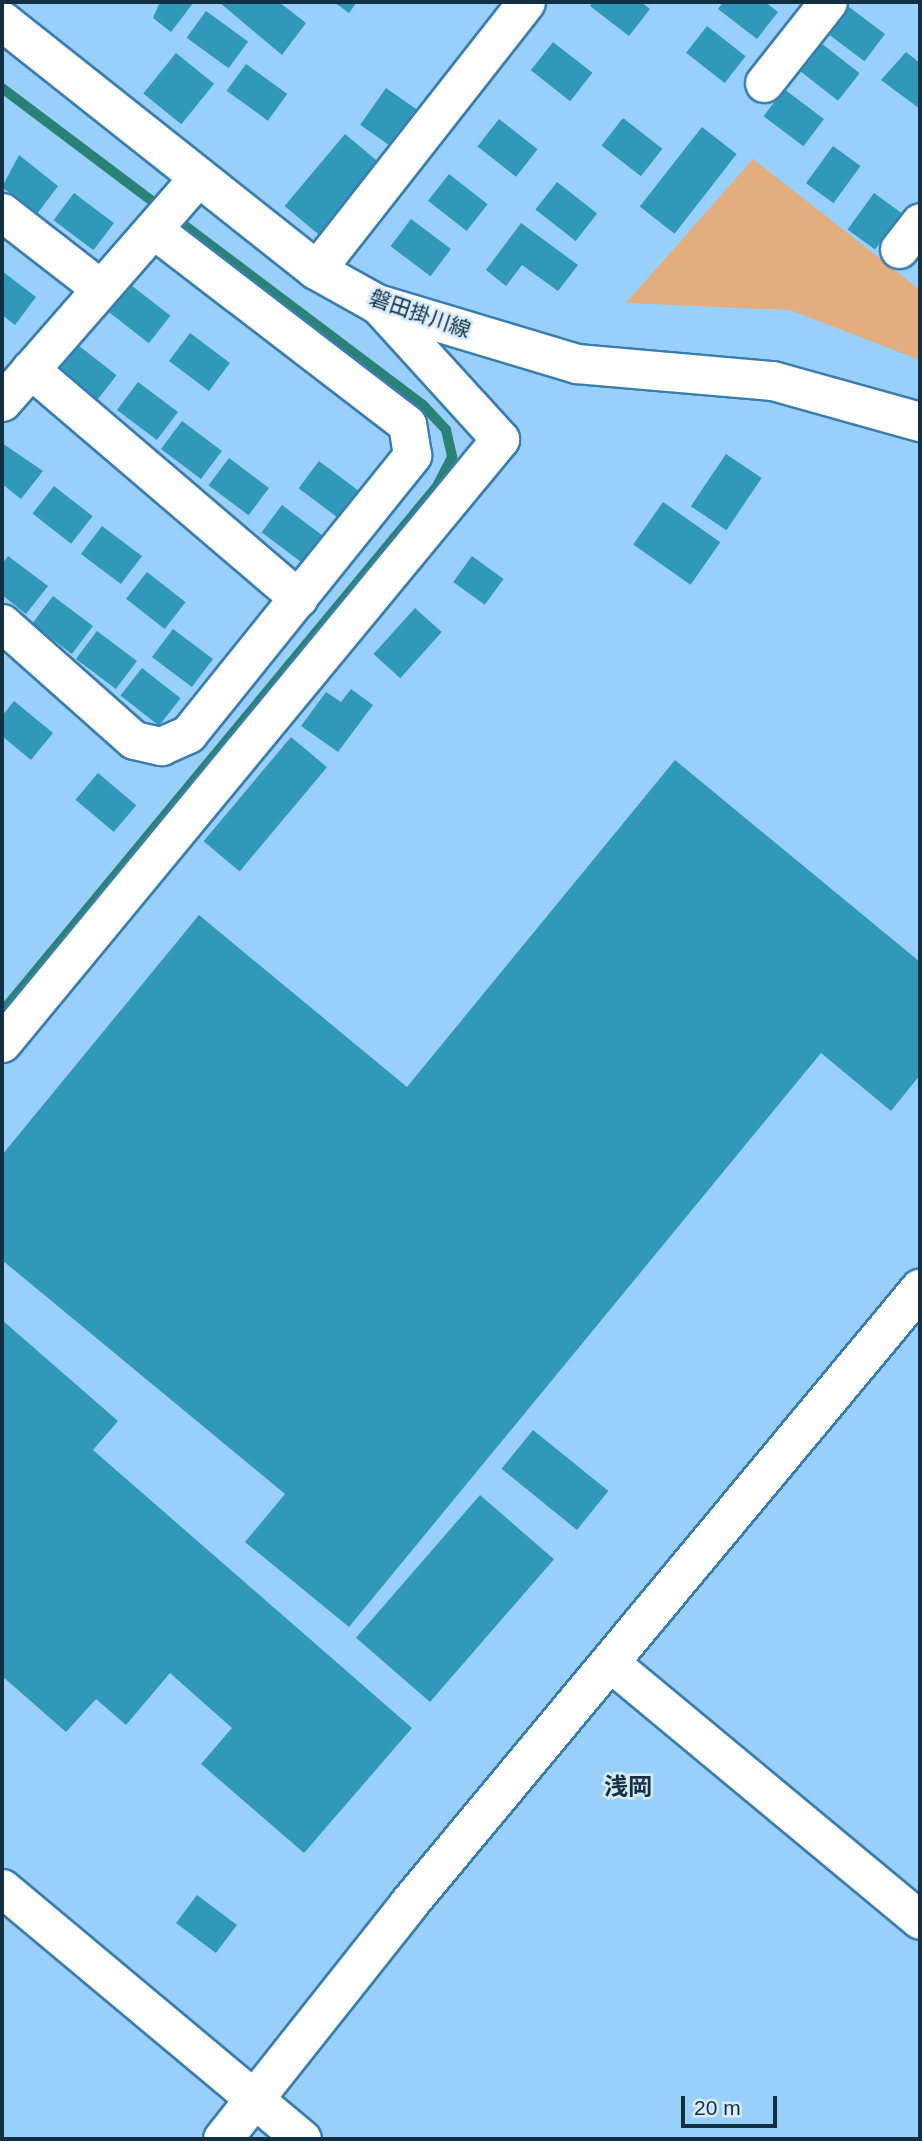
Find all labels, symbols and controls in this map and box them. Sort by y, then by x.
street label: 磐田掛川線 [366,285,474,343]
district label: 浅岡 [604,1773,652,1801]
scale bar [684,2082,780,2126]
text: 20 m [694,2096,741,2119]

